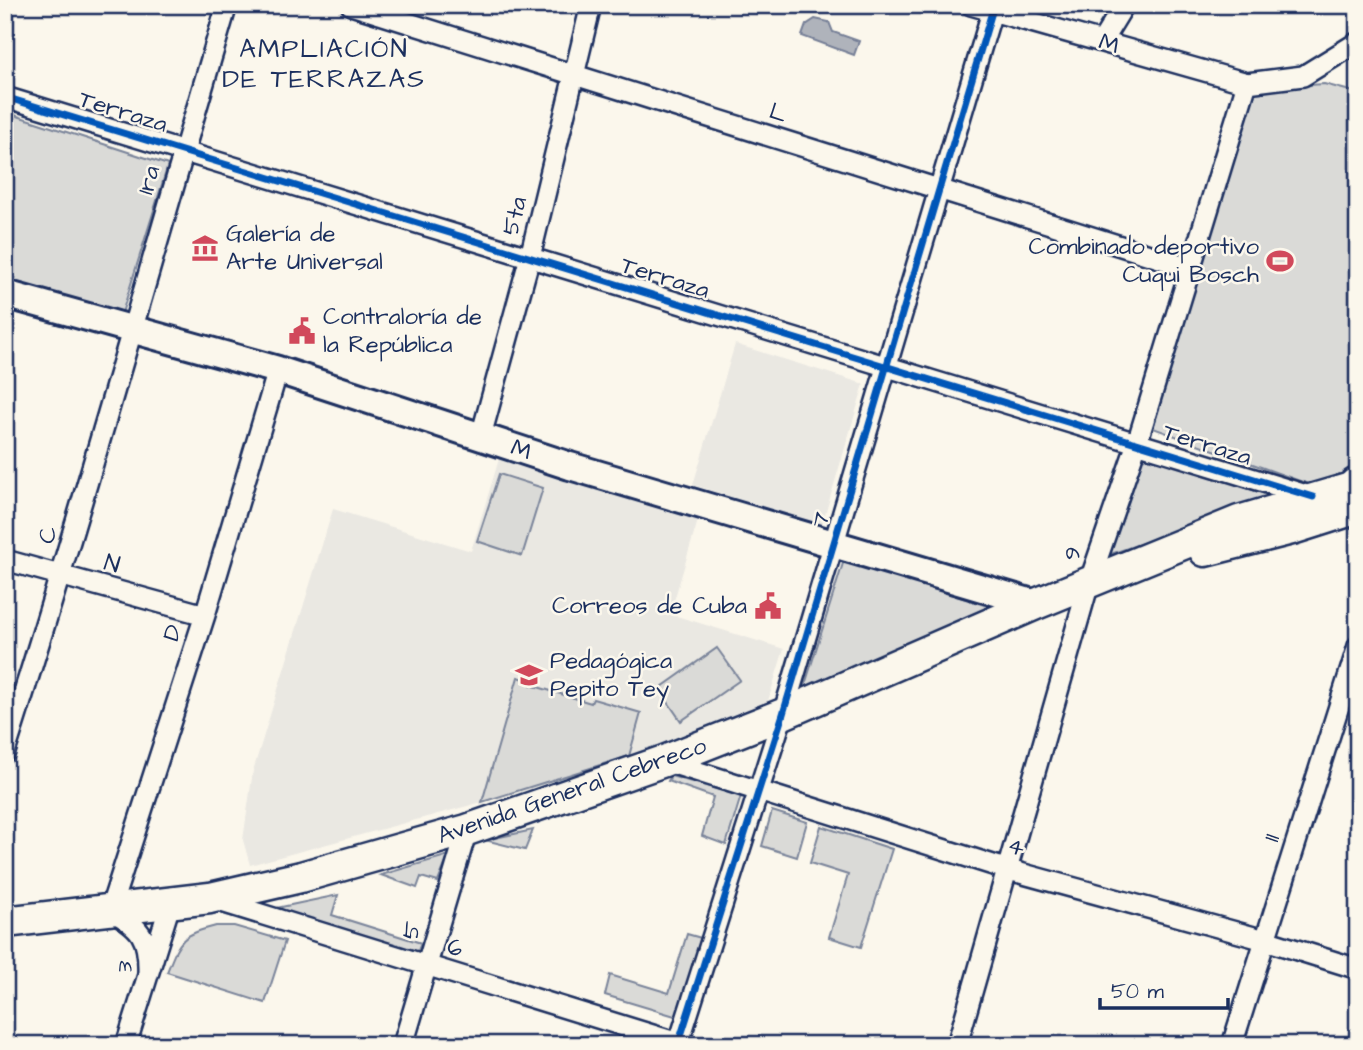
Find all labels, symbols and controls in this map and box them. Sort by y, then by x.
street label: M [1095,25,1123,63]
district label: AMPLIACIÓN DE TERRAZAS [222,31,426,97]
street label: Terraza [75,82,171,142]
street label: L [765,94,791,132]
street label: 1ra [129,162,169,198]
street label: 5ta [494,193,536,239]
place label: Galería de Arte Universal [226,217,383,279]
place label: Combinado deportivo Cuqui Bosch [1028,230,1260,292]
museum icon: Galería de Arte Universal [190,233,220,263]
sports icon: Combinado deportivo Cuqui Bosch [1265,246,1295,276]
street label: Terraza [617,248,713,308]
place label: Contraloría de la República [323,300,482,362]
public building icon: Contraloría de la República [287,316,317,346]
street label: Terraza [1159,415,1255,475]
street label: M [506,431,536,469]
street label: 7 [803,508,839,532]
street label: C [29,522,67,548]
street label: 9 [1055,542,1091,566]
street label: N [100,546,124,582]
place label: Correos de Cuba [552,589,747,623]
public building icon: Correos de Cuba [753,591,783,621]
street label: D [154,620,192,646]
place label: Pedagógica Pepito Tey [550,644,672,707]
school or university icon: Pedagógica Pepito Tey [514,660,544,690]
street label: Avenida General Cebreco [433,729,711,853]
street label: 4 [1003,828,1029,866]
street label: 11 [1255,830,1289,846]
street label: 5 [393,918,431,944]
street label: 6 [443,930,467,966]
street label: 3 [107,956,143,978]
scale bar [1100,966,1228,1010]
text: 50 m [1111,977,1165,1006]

